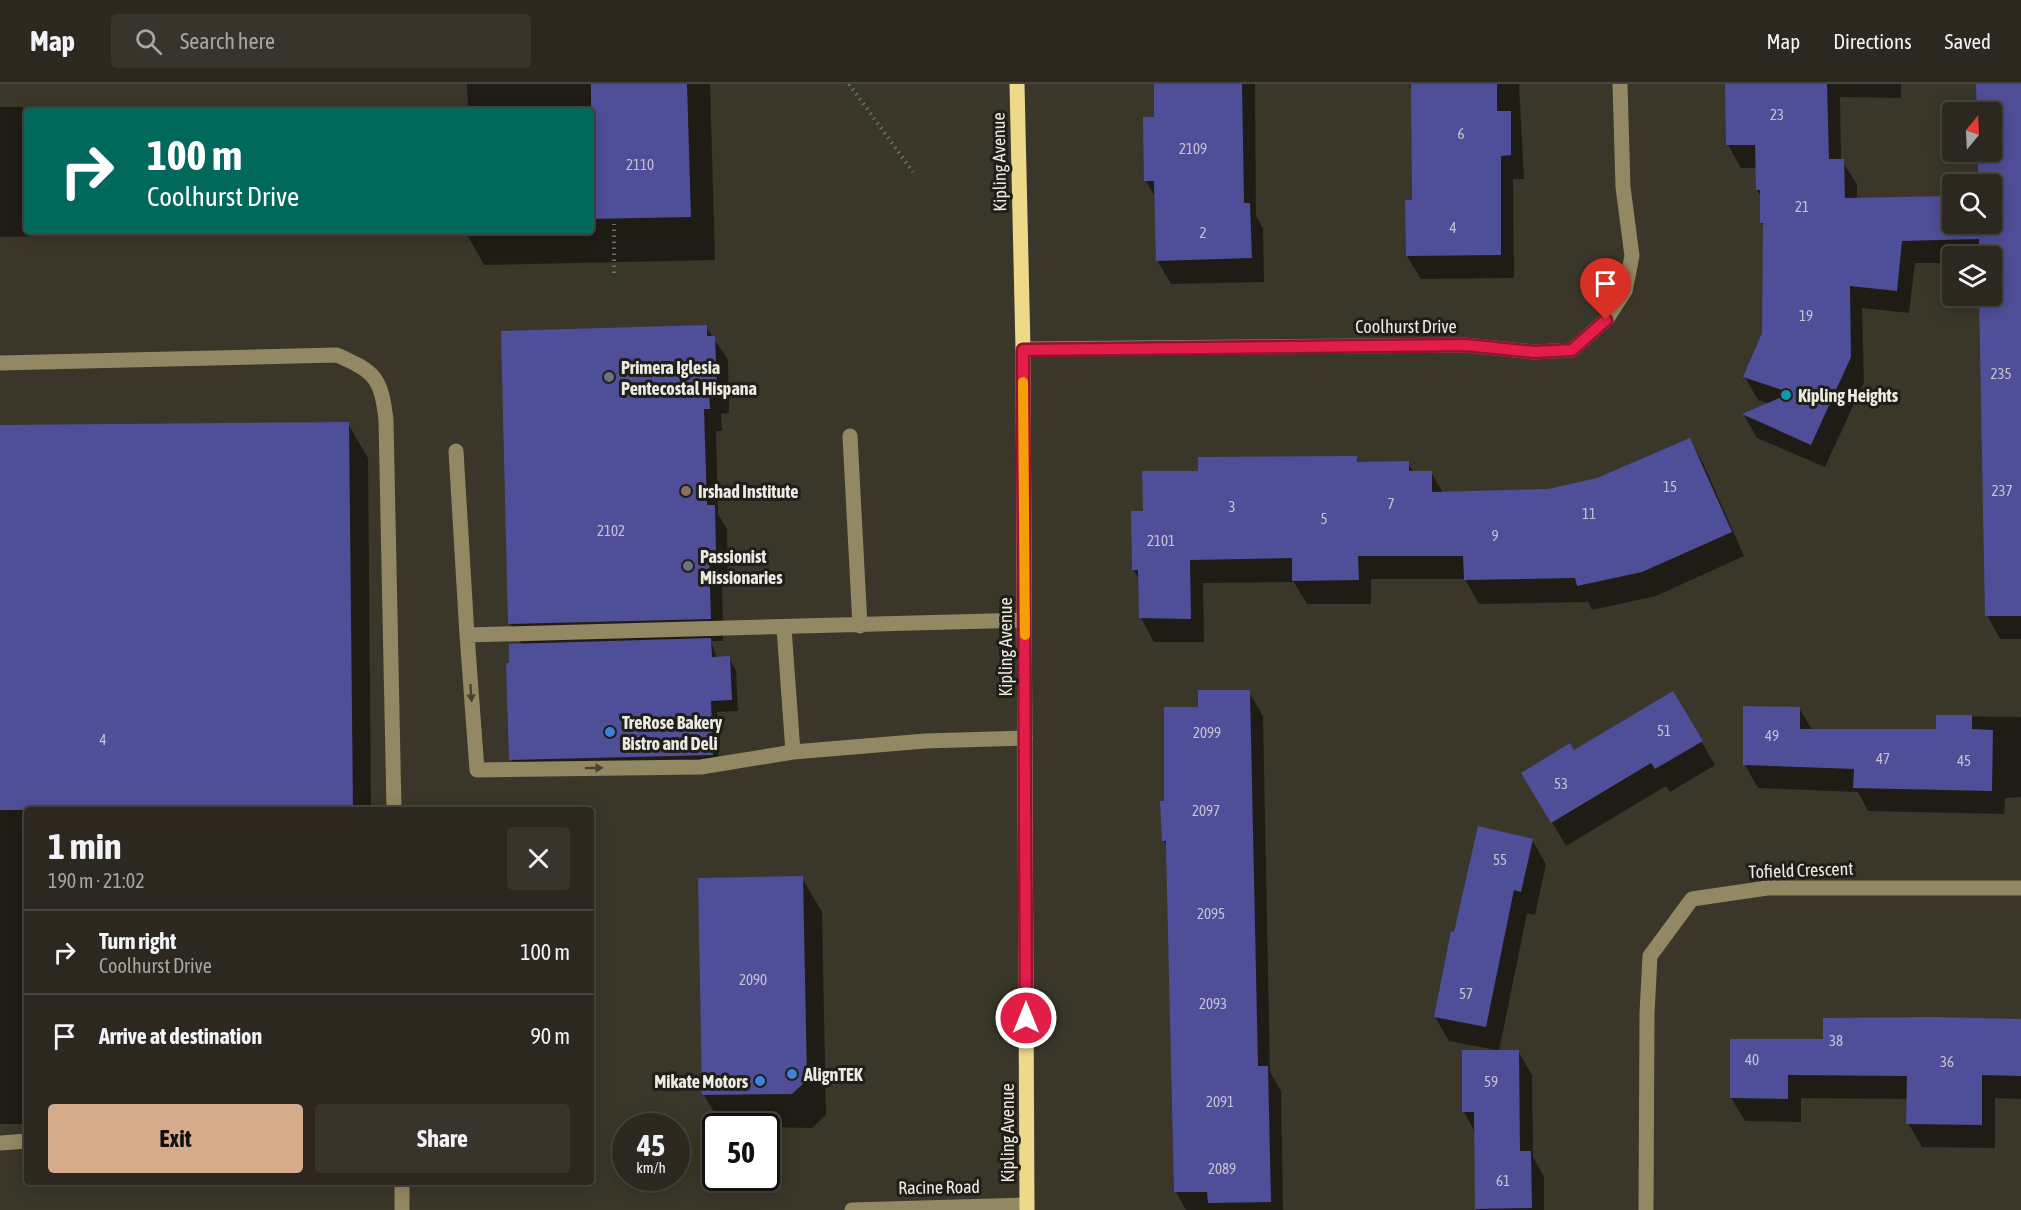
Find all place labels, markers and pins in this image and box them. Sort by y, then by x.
pin [1580,258,1631,320]
place label: Primera Iglesia Pentecostal Hispana [621,357,757,399]
marker: Primera Iglesia Pentecostal Hispana [602,370,616,384]
place label: Kipling Heights [1798,385,1899,406]
marker: Kipling Heights [1779,388,1793,402]
place label: Irshad Institute [698,481,798,502]
marker: Irshad Institute [679,484,693,498]
place label: Passionist Missionaries [700,546,783,588]
marker: Passionist Missionaries [681,559,695,573]
place label: TreRose Bakery Bistro and Deli [622,712,723,754]
marker: TreRose Bakery Bistro and Deli [603,725,617,739]
place label: AlignTEK [803,1064,863,1085]
marker: AlignTEK [785,1067,799,1081]
place label: Mikate Motors [654,1071,749,1092]
marker: Mikate Motors [753,1074,767,1088]

